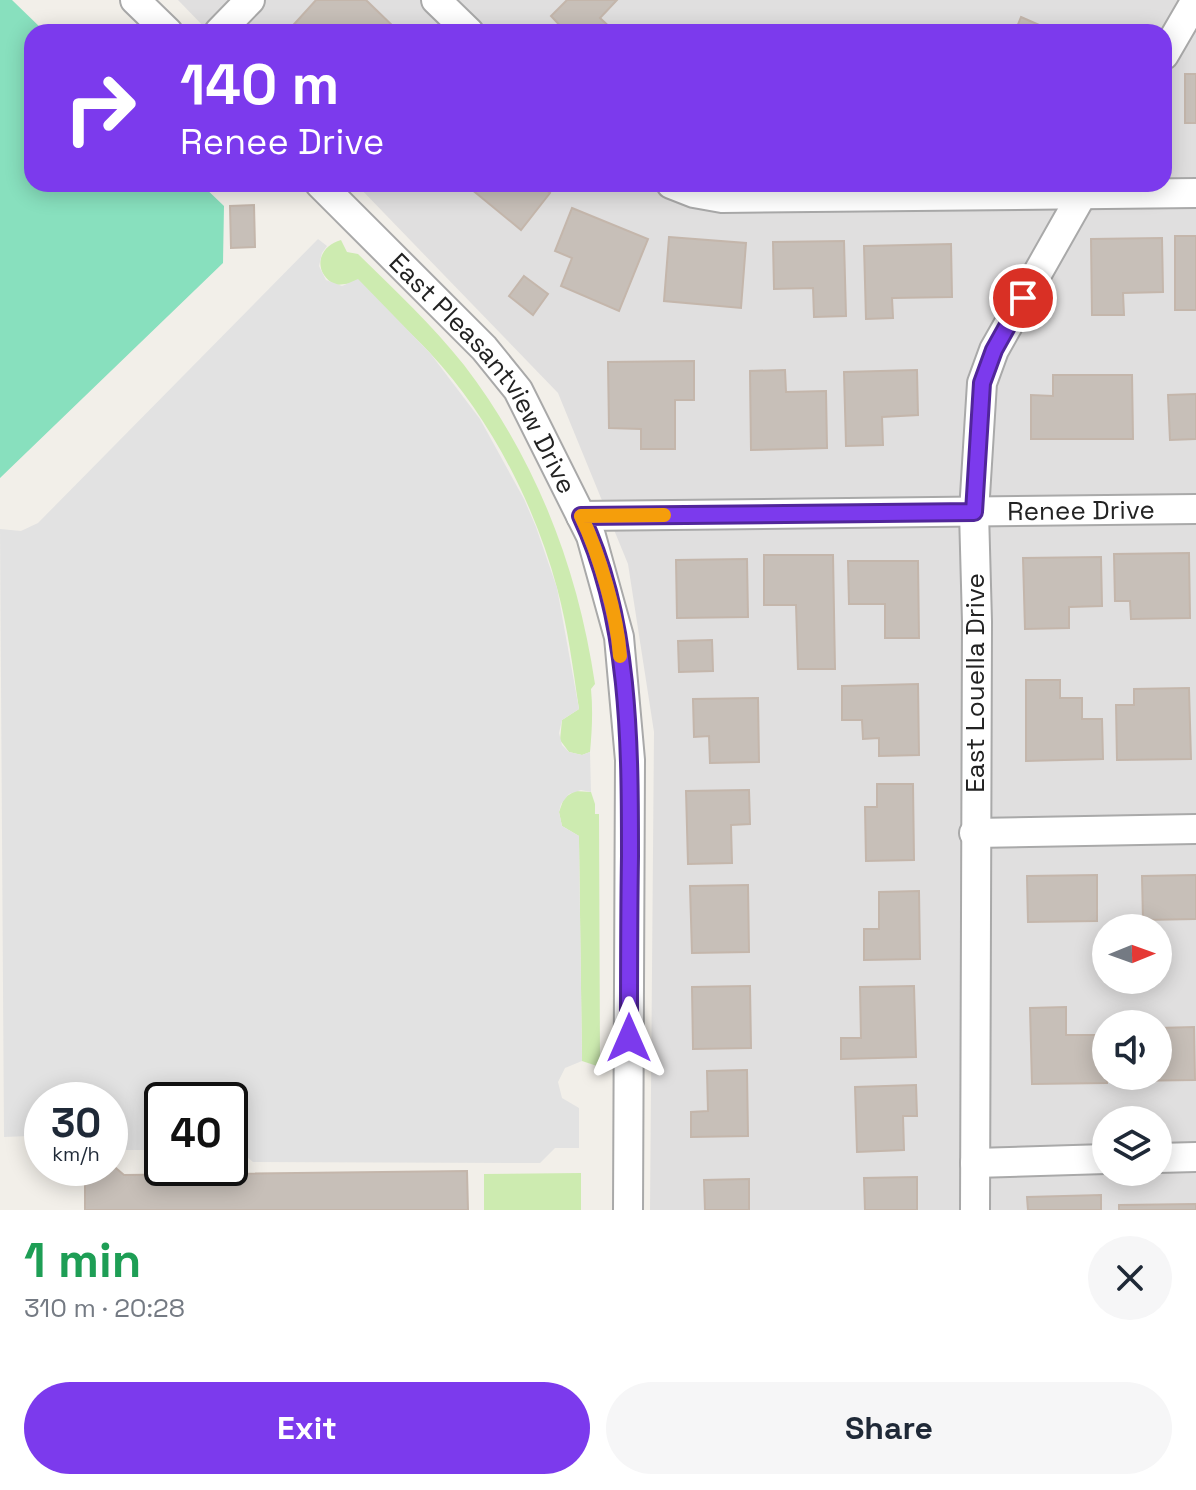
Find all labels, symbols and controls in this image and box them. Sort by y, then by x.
text: 140 m [180,49,339,120]
icon: right [48,56,152,160]
text: Renee Drive [180,119,384,165]
street label: East Pleasantview Drive [382,246,584,499]
pin [989,264,1057,332]
icon: arrive [1001,276,1045,320]
street label: Renee Drive [1007,492,1155,528]
street label: East Louella Drive [958,573,992,793]
north arrow [1092,914,1172,994]
map controls [1092,914,1172,1186]
position arrow [587,996,671,1080]
button: sound [1092,1010,1172,1090]
speed limit sign: 40 [144,1082,248,1186]
text: 30 [51,1098,101,1149]
button: layers [1092,1106,1172,1186]
text: km/h [52,1141,100,1167]
text: 1 min [24,1230,141,1291]
button: close [1088,1236,1172,1320]
text: 310 m · 20:28 [24,1291,185,1325]
button: Exit [24,1382,590,1474]
button: Share [606,1382,1172,1474]

